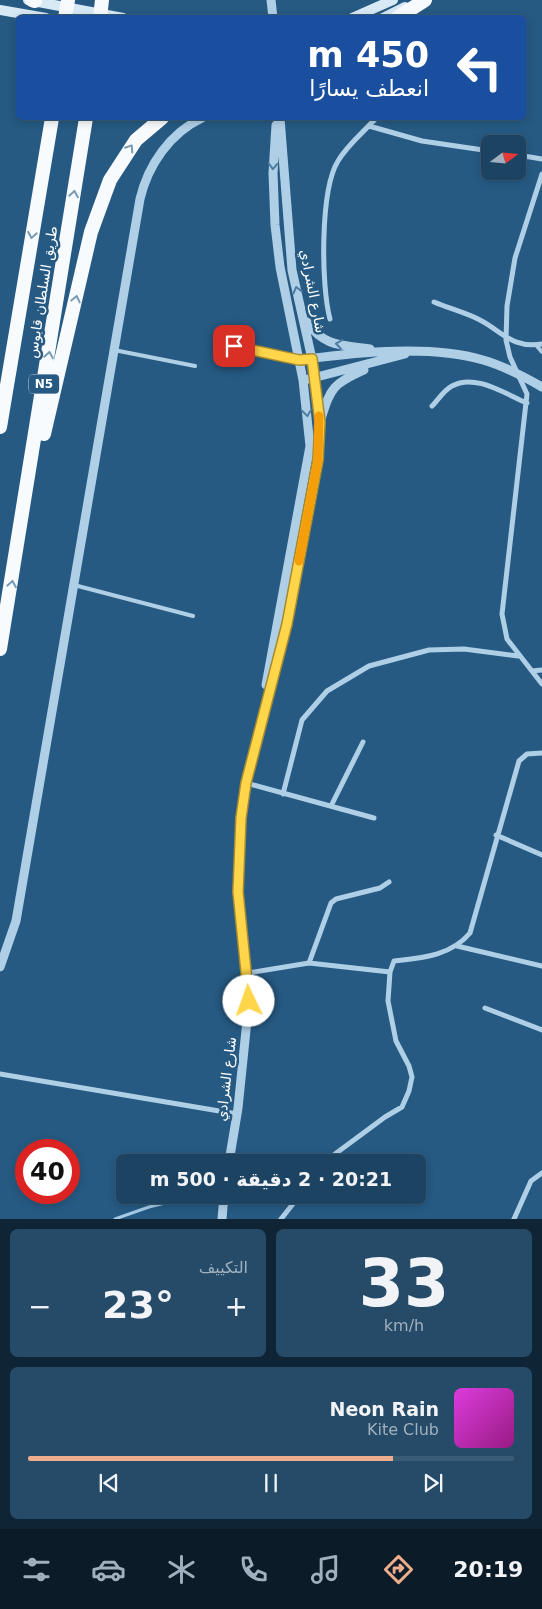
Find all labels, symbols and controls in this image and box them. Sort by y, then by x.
text: 450 m [307,35,429,75]
icon: left [447,35,512,100]
text: انعطف يسارًا [309,76,429,101]
north arrow [481,135,526,180]
map controls [481,135,526,180]
one-way arrow [124,144,134,153]
one-way arrow [268,162,279,170]
one-way arrow [68,190,79,198]
street label: طريق السلطان قابوس [24,225,61,359]
one-way arrow [28,230,38,239]
street label: شارع الشرادي [296,248,329,334]
one-way arrow [292,285,303,294]
one-way arrow [70,295,81,304]
pin [213,325,255,367]
icon: arrive [220,332,248,360]
one-way arrow [335,340,343,350]
one-way arrow [43,350,53,359]
road number: N5 [29,374,59,394]
one-way arrow [301,409,312,417]
one-way arrow [6,580,16,588]
position arrow [222,974,274,1026]
street label: شارع الشرادي [213,1036,240,1122]
speed limit sign: 40 [15,1139,80,1204]
text: 20:21 · 2 دقيقة · 500 m [150,1168,392,1190]
text: 33 [359,1246,449,1321]
text: التكييف [199,1258,248,1277]
text: 23° [102,1283,174,1327]
text: − [28,1290,51,1323]
text: + [225,1290,248,1323]
text: km/h [384,1316,424,1335]
text: Neon Rain [330,1398,439,1420]
text: Kite Club [367,1420,439,1439]
icon: previous [95,1469,123,1497]
icon: pause [257,1469,285,1497]
icon: next [419,1469,447,1497]
icon: filters [19,1552,54,1587]
icon: car [91,1552,126,1587]
icon: climate [164,1552,199,1587]
icon: phone [236,1552,271,1587]
icon: music [308,1552,343,1587]
icon: directions [381,1552,416,1587]
text: 20:19 [453,1557,523,1582]

